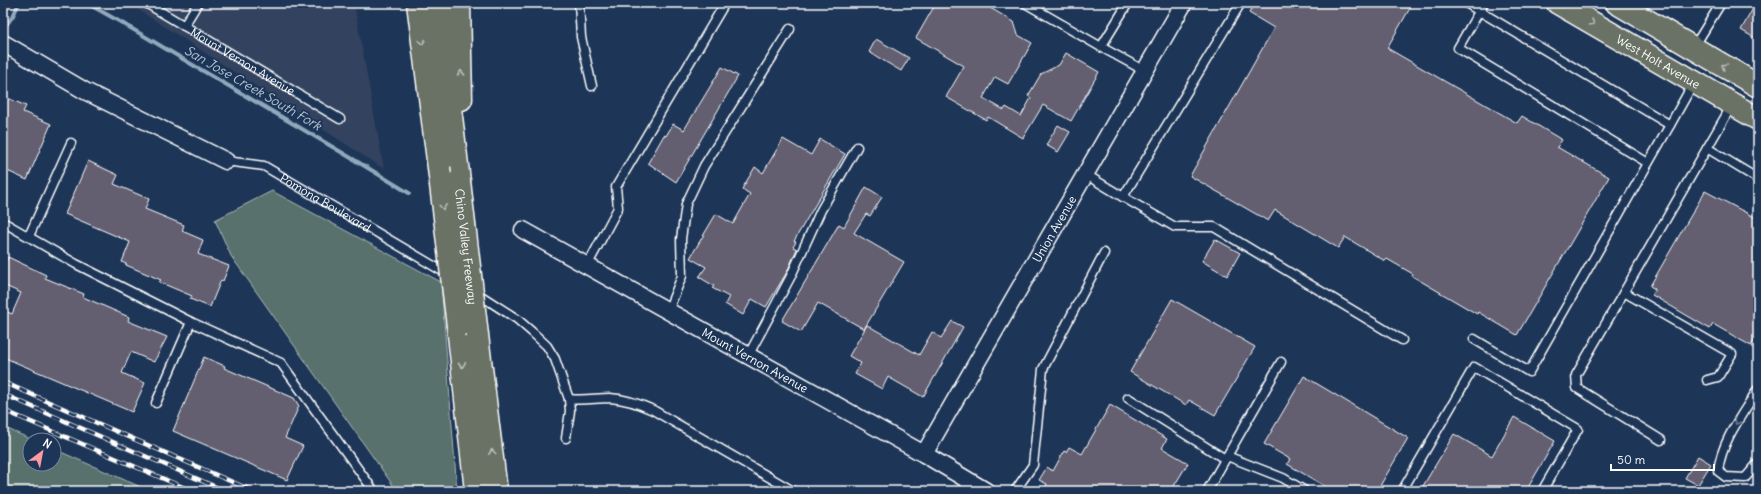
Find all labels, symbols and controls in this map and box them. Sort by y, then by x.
one-way arrow [1588,18,1595,25]
street label: Mount Vernon Avenue [188,24,298,98]
street label: West Holt Avenue [1614,31,1703,91]
one-way arrow [418,39,427,45]
water label: San Jose Creek South Fork [181,42,326,135]
one-way arrow [1721,64,1728,71]
one-way arrow [456,70,465,76]
street label: Pomona Boulevard [278,170,374,235]
street label: Chino Valley Freeway [452,188,481,305]
street label: Union Avenue [1029,193,1079,265]
one-way arrow [439,204,448,210]
street label: Mount Vernon Avenue [699,324,811,395]
one-way arrow [457,362,466,368]
one-way arrow [1735,418,1742,425]
north arrow [22,432,62,472]
text: N [40,436,54,451]
scale bar [1611,446,1714,472]
one-way arrow [488,449,497,455]
text: 50 m [1617,452,1646,467]

